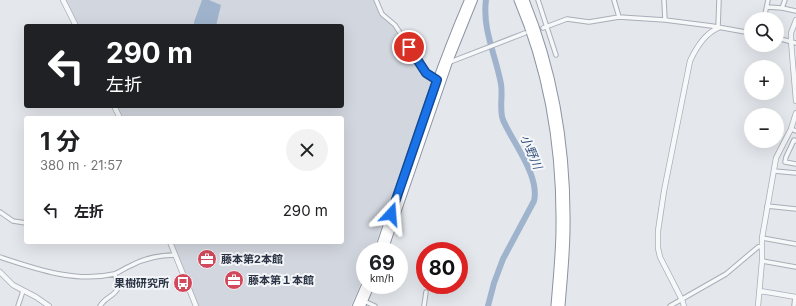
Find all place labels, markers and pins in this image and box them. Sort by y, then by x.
pin [392,30,426,64]
office icon: 藤本第2本館 [196,248,218,270]
place label: 藤本第2本館 [221,252,283,266]
office icon: 藤本第１本館 [223,269,245,291]
bus stop icon: 果樹研究所 [172,272,194,294]
place label: 藤本第１本館 [248,273,314,287]
place label: 果樹研究所 [114,276,169,290]

